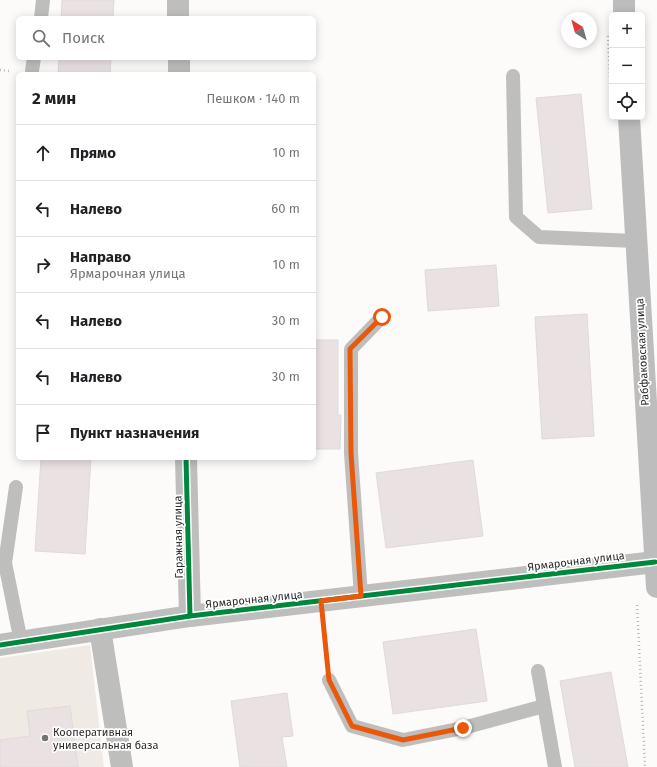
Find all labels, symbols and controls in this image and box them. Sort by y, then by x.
north arrow [561,12,597,48]
map controls [609,12,645,120]
button: + [609,12,645,48]
search box [16,16,316,60]
icon: search [30,27,52,49]
text: Поиск [62,29,105,47]
button: − [609,48,645,84]
button: locate [609,84,645,120]
text: 2 мин [32,88,76,109]
text: Пешком · 140 m [206,91,300,106]
icon: ahead [32,142,54,164]
text: Прямо [70,144,116,162]
text: 10 m [273,145,300,160]
icon: left [32,198,54,220]
text: Налево [70,200,122,218]
text: 60 m [271,201,300,216]
text: Направо [70,248,131,266]
icon: right [32,254,54,276]
text: 10 m [273,257,300,272]
text: Ярмарочная улица [70,266,186,281]
street label: Рабфаковская улица [633,298,652,406]
route start [373,308,391,326]
icon: left [32,310,54,332]
text: Налево [70,312,122,330]
text: 30 m [272,313,300,328]
icon: left [32,366,54,388]
text: Налево [70,368,122,386]
text: 30 m [272,369,300,384]
icon: arrive [32,422,54,444]
text: Пункт назначения [70,424,199,442]
street label: Гаражная улица [171,495,186,579]
street label: Ярмарочная улица [527,549,625,574]
street label: Ярмарочная улица [205,588,303,611]
route end [454,719,472,737]
place label: Кооперативная универсальная база [53,726,158,752]
marker: Кооперативная универсальная база [40,733,50,743]

